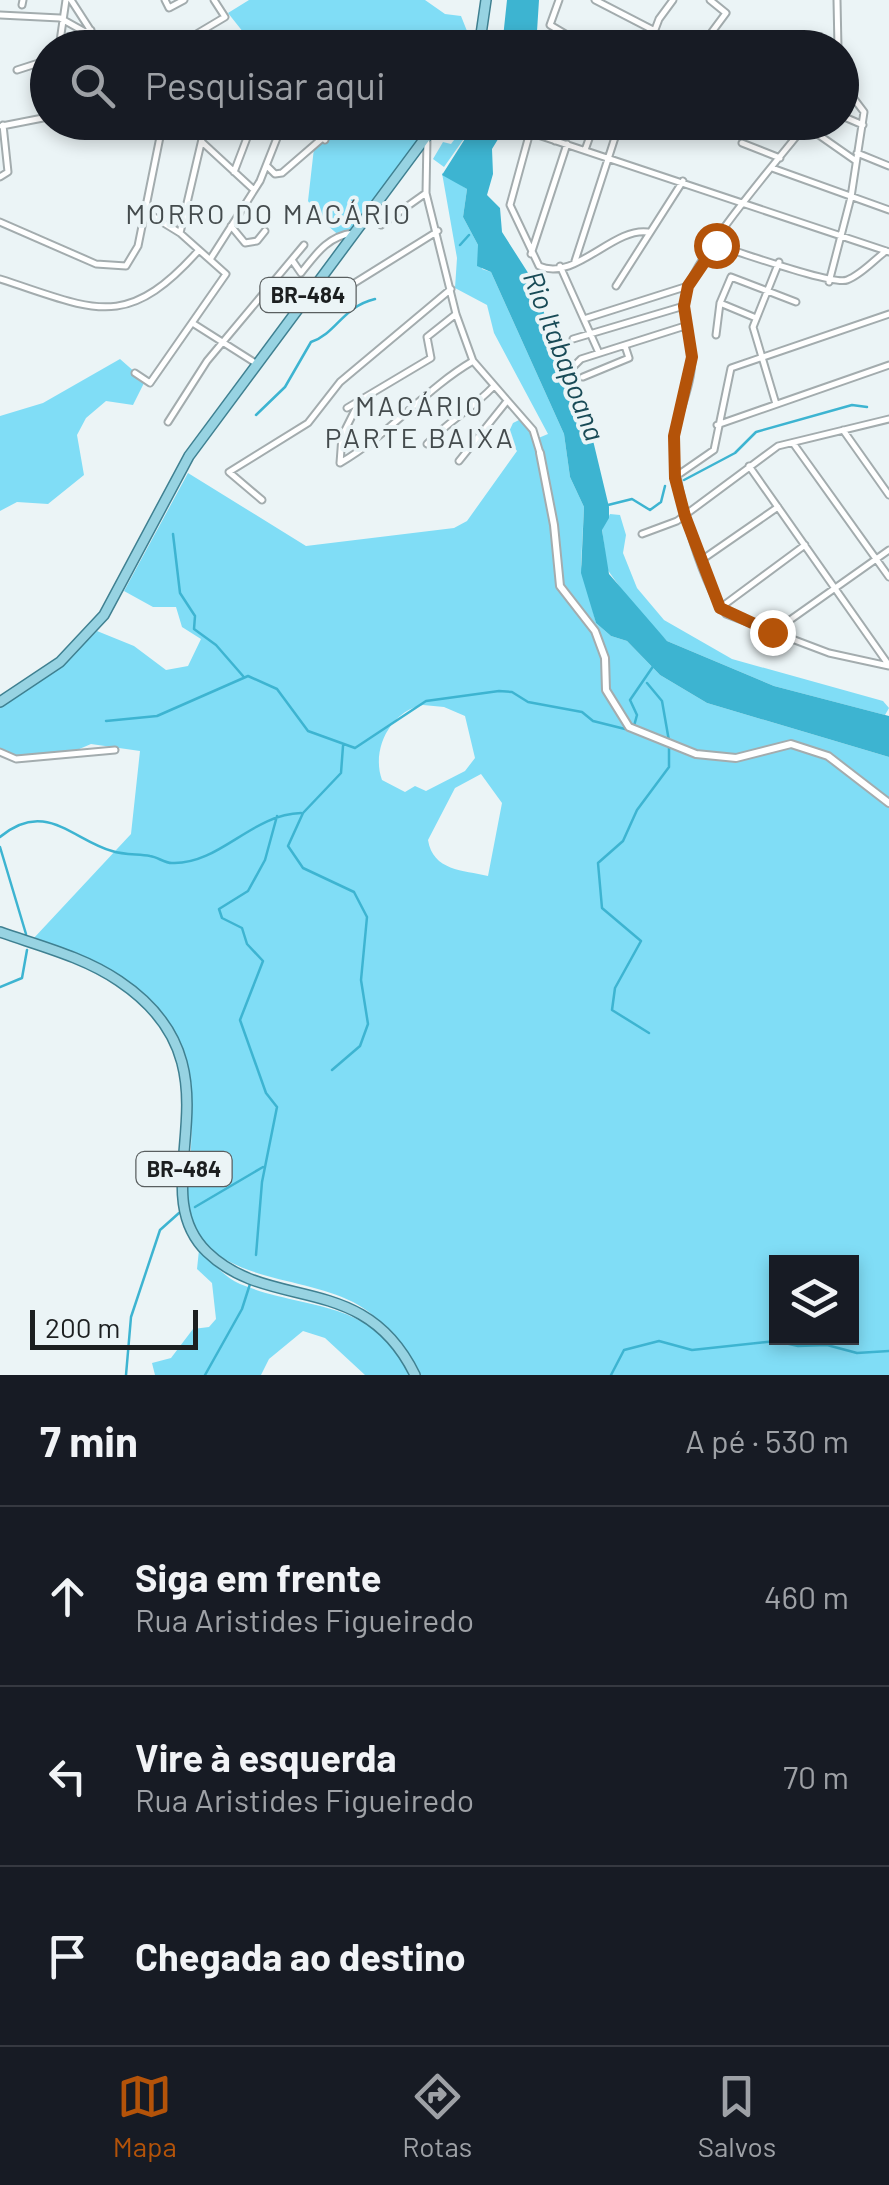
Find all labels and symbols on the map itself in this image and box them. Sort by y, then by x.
district label: MORRO DO MACÁRIO [125,196,413,230]
route start [694,223,740,269]
water label: Rio Itabapoana [517,266,613,445]
road number: BR-484 [260,278,356,312]
district label: MACÁRIO PARTE BAIXA [325,388,515,454]
route end [750,610,796,656]
road number: BR-484 [136,1152,232,1186]
scale bar [30,1305,198,1350]

